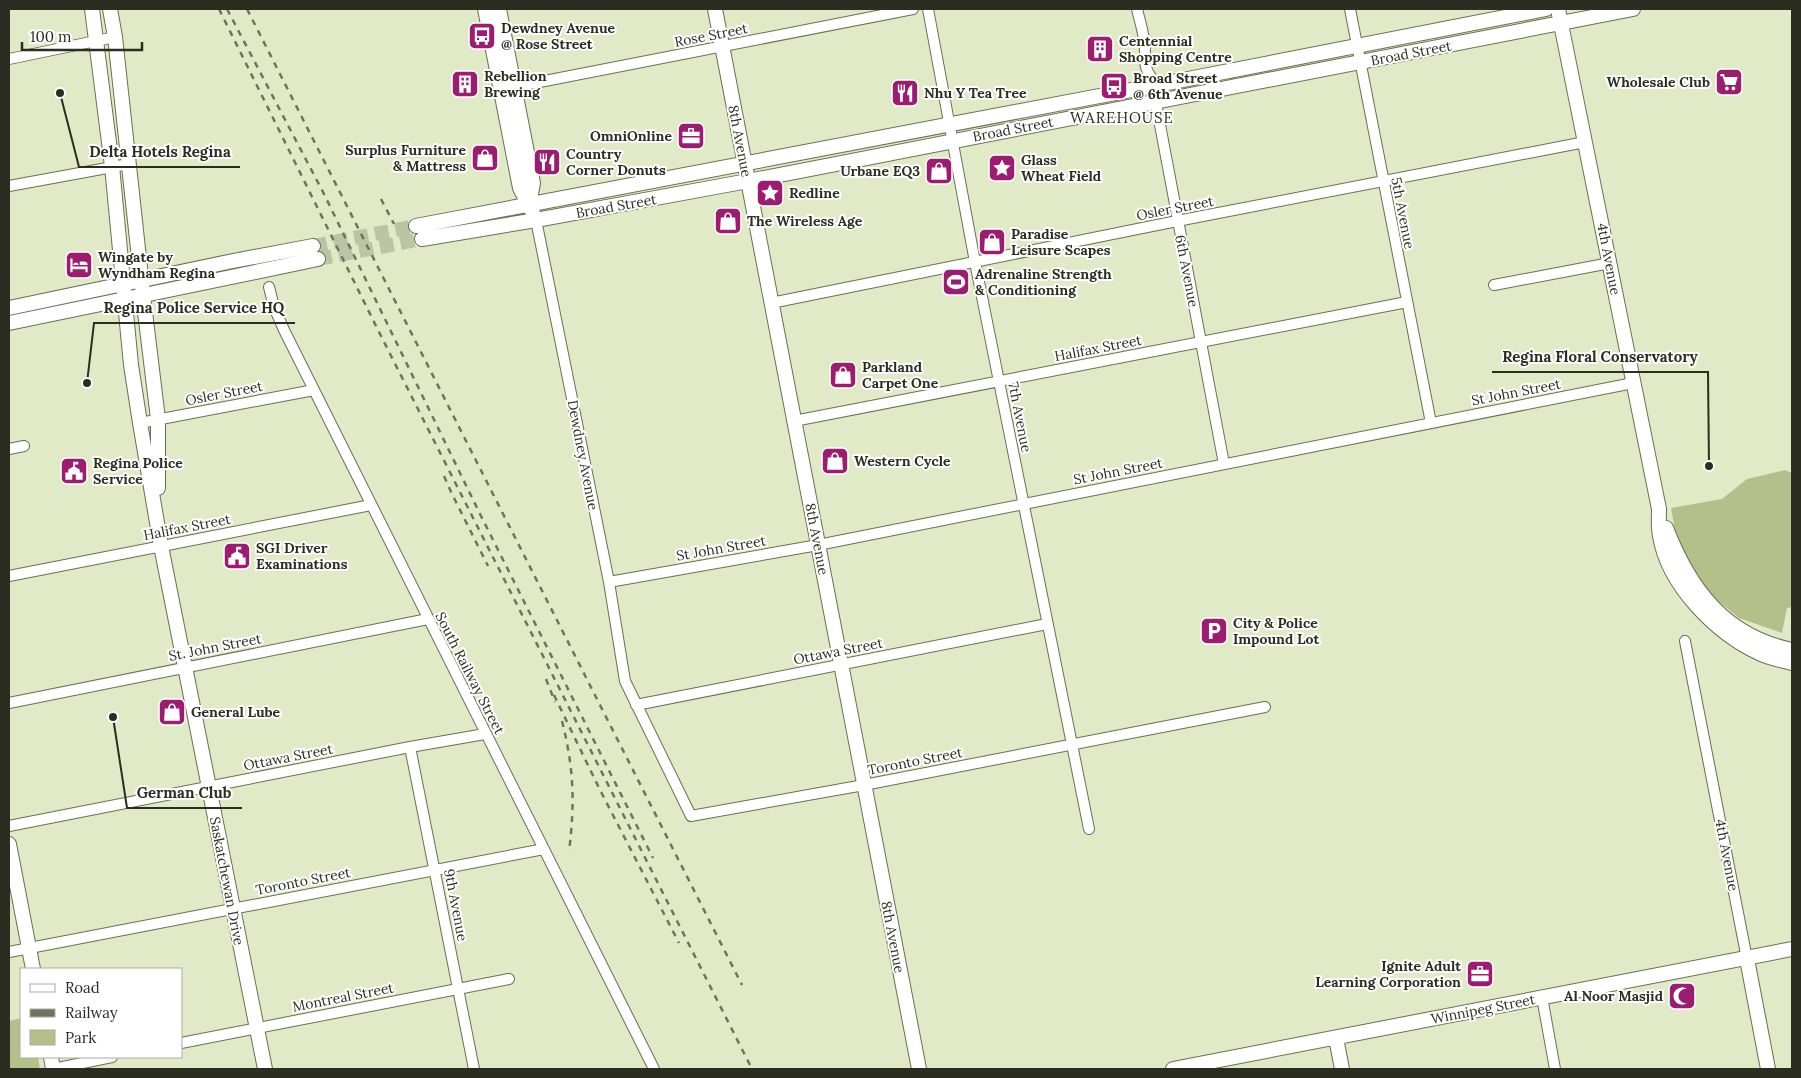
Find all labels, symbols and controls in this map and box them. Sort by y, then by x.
place label: Dewdney Avenue @ Rose Street [501,19,616,53]
street label: Rose Street [673,19,750,51]
scale bar [22,20,142,52]
bus stop icon: Dewdney Avenue @ Rose Street [467,21,497,51]
text: 100 m [30,27,71,46]
place label: Centennial Shopping Centre [1119,32,1232,66]
building icon: Centennial Shopping Centre [1085,34,1115,64]
street label: Broad Street [1369,36,1453,70]
place label: Rebellion Brewing [484,67,547,101]
supermarket icon: Wholesale Club [1714,67,1744,97]
building icon: Rebellion Brewing [450,69,480,99]
place label: Broad Street @ 6th Avenue [1133,69,1223,103]
bus stop icon: Broad Street @ 6th Avenue [1099,71,1129,101]
place label: Wholesale Club [1607,73,1710,91]
restaurant icon: Nhu Y Tea Tree [890,78,920,108]
place label: Nhu Y Tea Tree [924,84,1027,102]
street label: 8th Avenue [724,104,756,179]
district label: WAREHOUSE [1070,108,1174,127]
street label: Broad Street [971,112,1055,146]
office icon: OmniOnline [676,121,706,151]
place label: OmniOnline [590,127,672,145]
callout: Delta Hotels Regina [79,137,240,167]
place label: Surplus Furniture & Mattress [345,141,466,175]
text: Delta Hotels Regina [89,142,231,161]
shop icon: Surplus Furniture & Mattress [470,143,500,173]
place label: Country Corner Donuts [566,145,666,179]
restaurant icon: Country Corner Donuts [532,147,562,177]
place label: Glass Wheat Field [1021,151,1101,185]
place icon: Glass Wheat Field [987,153,1017,183]
shop icon: Urbane EQ3 [924,156,954,186]
place label: Urbane EQ3 [840,162,920,180]
street label: 5th Avenue [1387,176,1419,251]
place icon: Redline [755,178,785,208]
place label: Redline [789,184,840,202]
street label: Broad Street [574,190,658,222]
street label: Osler Street [1135,192,1216,224]
shop icon: The Wireless Age [713,206,743,236]
place label: The Wireless Age [747,212,863,230]
street label: 4th Avenue [1593,222,1625,297]
place label: Paradise Leisure Scapes [1011,225,1111,259]
shop icon: Paradise Leisure Scapes [977,227,1007,257]
street label: 6th Avenue [1171,233,1203,309]
place label: Wingate by Wyndham Regina [98,248,216,282]
hotel icon: Wingate by Wyndham Regina [64,250,94,280]
place label: Adrenaline Strength & Conditioning [975,265,1112,299]
sports icon: Adrenaline Strength & Conditioning [941,267,971,297]
callout: Regina Police Service HQ [94,293,295,323]
text: Regina Police Service HQ [104,298,285,317]
street label: Halifax Street [1053,331,1144,365]
callout: Regina Floral Conservatory [1492,342,1708,372]
text: Regina Floral Conservatory [1502,347,1699,366]
place label: Parkland Carpet One [862,358,939,392]
shop icon: Parkland Carpet One [828,360,858,390]
street label: St John Street [1470,374,1563,409]
street label: Osler Street [184,377,265,409]
street label: 7th Avenue [1004,380,1036,454]
street label: Dewdney Avenue [563,398,603,512]
shop icon: Western Cycle [820,446,850,476]
place label: Western Cycle [854,452,951,470]
street label: St John Street [1072,453,1165,488]
place label: Regina Police Service [93,454,183,488]
public building icon: Regina Police Service [59,456,89,486]
street label: 8th Avenue [801,502,833,577]
street label: Halifax Street [142,510,233,544]
street label: St John Street [675,531,768,565]
place label: SGI Driver Examinations [256,539,348,573]
public building icon: SGI Driver Examinations [222,541,252,571]
street label: South Railway Street [431,609,509,738]
place label: City & Police Impound Lot [1233,614,1319,648]
parking icon: City & Police Impound Lot [1199,616,1229,646]
street label: St. John Street [167,629,263,665]
street label: Ottawa Street [792,633,885,668]
shop icon: General Lube [157,697,187,727]
place label: General Lube [191,703,281,721]
street label: Ottawa Street [242,739,335,774]
street label: Toronto Street [866,743,964,779]
callout: German Club [127,778,242,808]
text: German Club [137,783,232,802]
street label: Saskatchewan Drive [206,815,248,947]
street label: 4th Avenue [1711,818,1743,893]
street label: Toronto Street [254,863,352,899]
street label: 9th Avenue [440,867,472,943]
street label: 8th Avenue [877,900,909,975]
place label: Ignite Adult Learning Corporation [1315,957,1461,991]
office icon: Ignite Adult Learning Corporation [1465,959,1495,989]
legend [20,968,182,1058]
text: Road [65,978,100,997]
street label: Montreal Street [291,978,396,1016]
mosque icon: Al Noor Masjid [1667,981,1697,1011]
place label: Al Noor Masjid [1564,987,1663,1005]
street label: Winnipeg Street [1429,990,1537,1028]
text: Railway [65,1003,118,1022]
text: Park [65,1028,96,1047]

